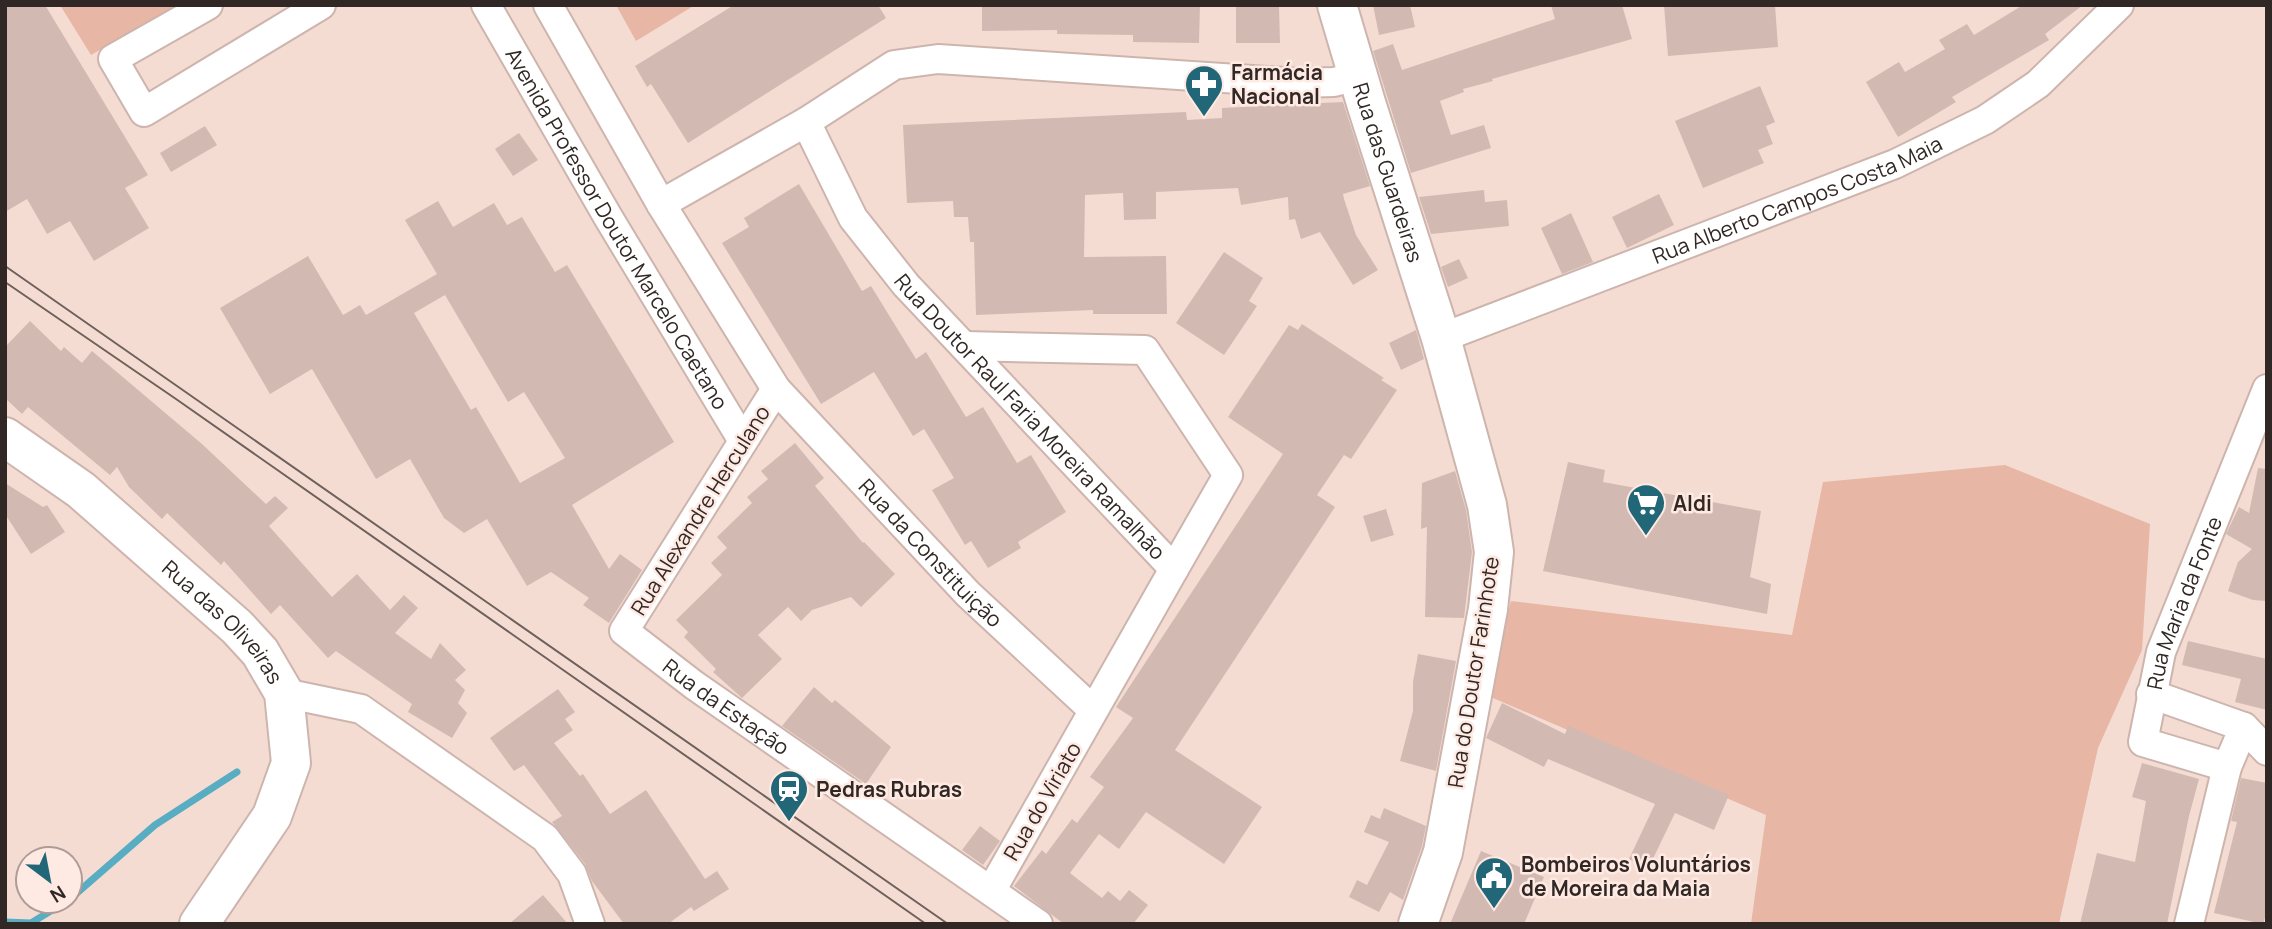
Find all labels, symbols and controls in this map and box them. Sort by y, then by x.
street label: Avenida Professor Doutor Marcelo Caetano [499,42,735,414]
place label: Farmácia Nacional [1231,58,1323,110]
pharmacy icon: Farmácia Nacional [1183,63,1225,118]
street label: Rua das Guardeiras [1347,79,1430,266]
street label: Rua Alberto Campos Costa Maia [1648,129,1947,270]
street label: Rua Doutor Raul Faria Moreira Ramalhão [888,268,1172,565]
street label: Rua Alexandre Herculano [624,400,776,620]
street label: Rua da Constituição [853,472,1009,633]
supermarket icon: Aldi [1625,482,1667,537]
place label: Aldi [1673,489,1712,517]
street label: Rua Maria da Fonte [2140,512,2228,692]
street label: Rua das Oliveiras [156,554,289,689]
street label: Rua do Doutor Farinhote [1441,554,1505,790]
street label: Rua da Estação [657,652,795,761]
street label: Rua do Viriato [997,737,1087,865]
station icon: Pedras Rubras [768,768,810,823]
place label: Pedras Rubras [816,775,962,803]
north arrow [14,845,84,915]
place label: Bombeiros Voluntários de Moreira da Maia [1521,850,1751,902]
public building icon: Bombeiros Voluntários de Moreira da Maia [1473,855,1515,910]
text: N [45,880,71,909]

